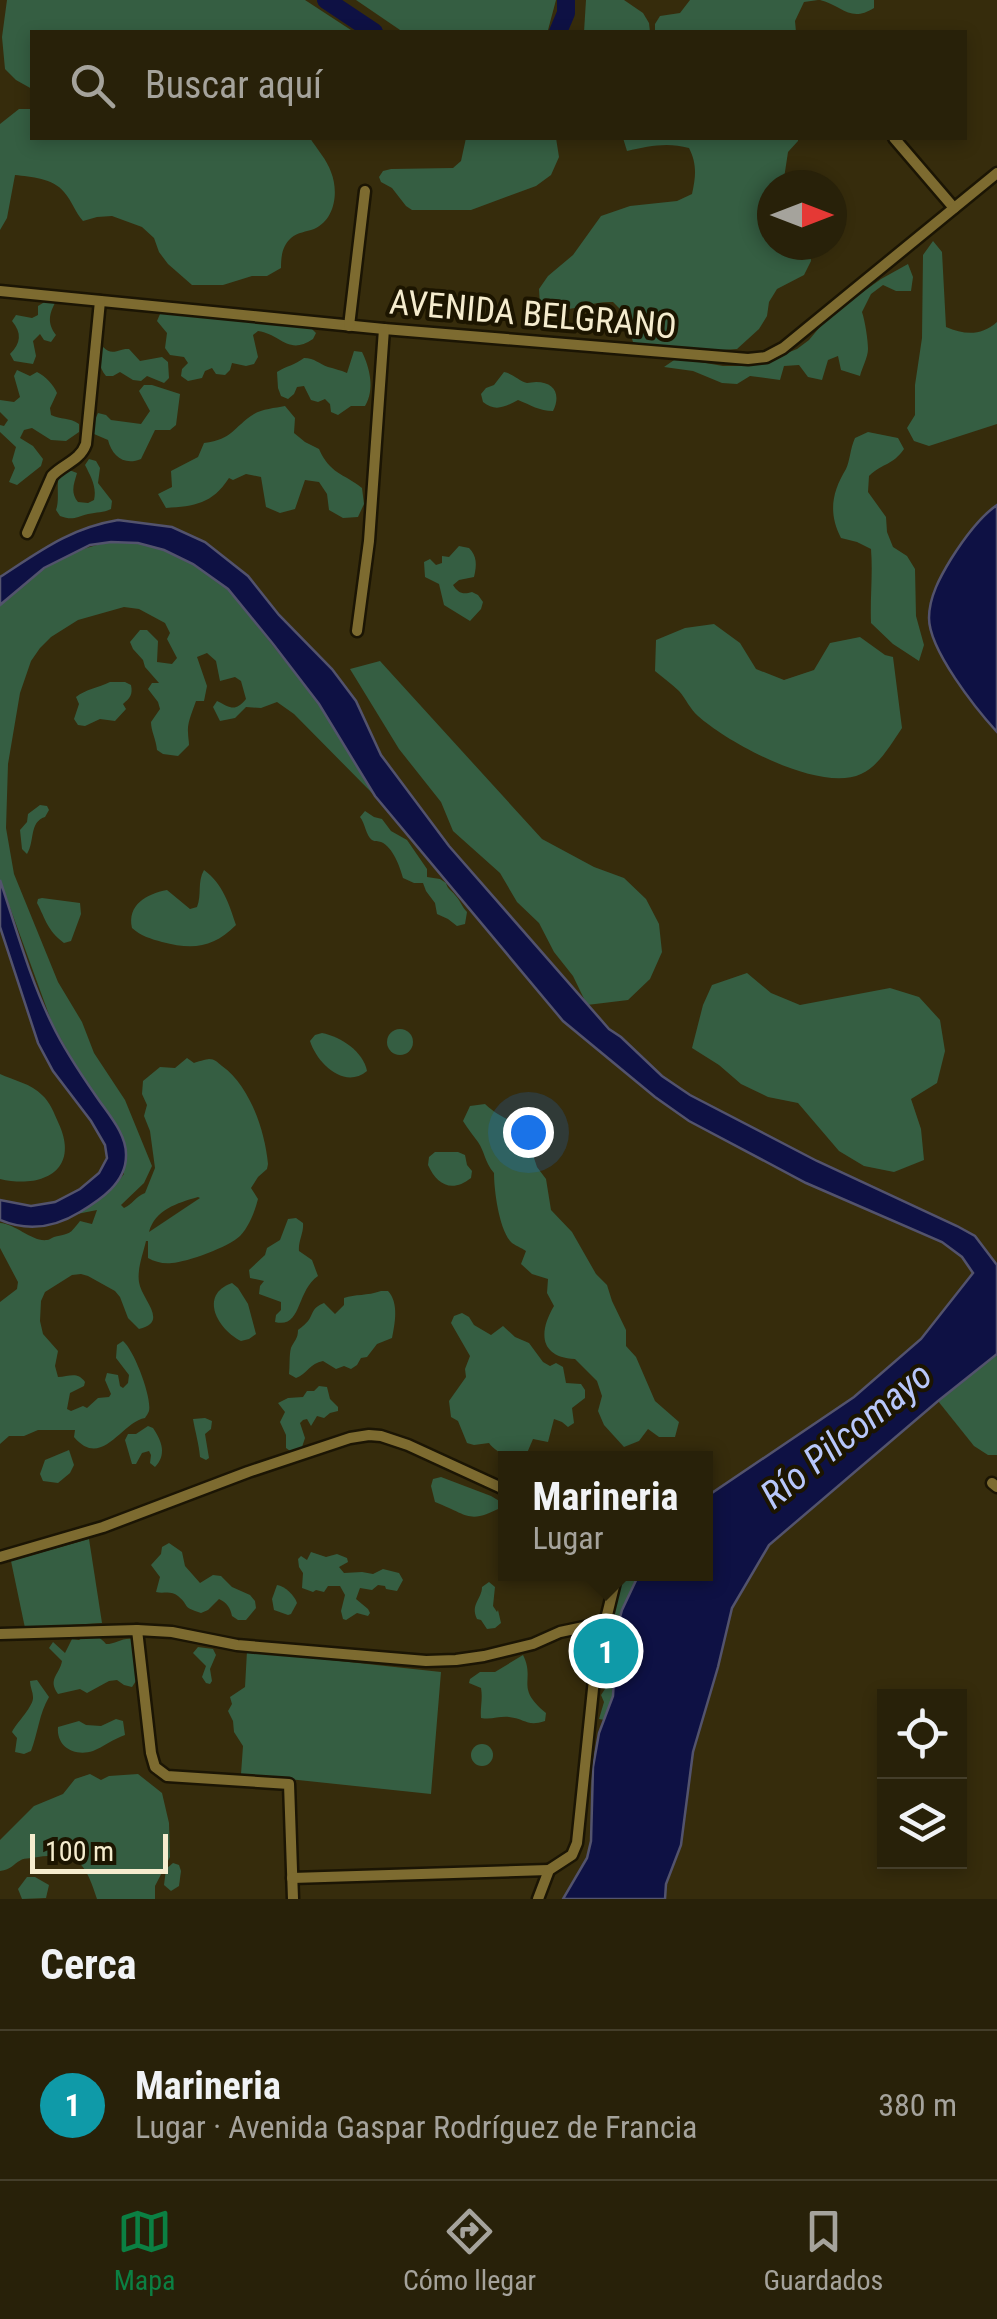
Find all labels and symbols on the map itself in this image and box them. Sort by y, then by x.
north arrow [757,170,847,260]
street label: AVENIDA BELGRANO [388,282,678,347]
your location [503,1107,554,1158]
water label: Río Pilcomayo [752,1353,940,1517]
pin: 1 [574,1614,638,1688]
scale bar [30,1829,168,1874]

